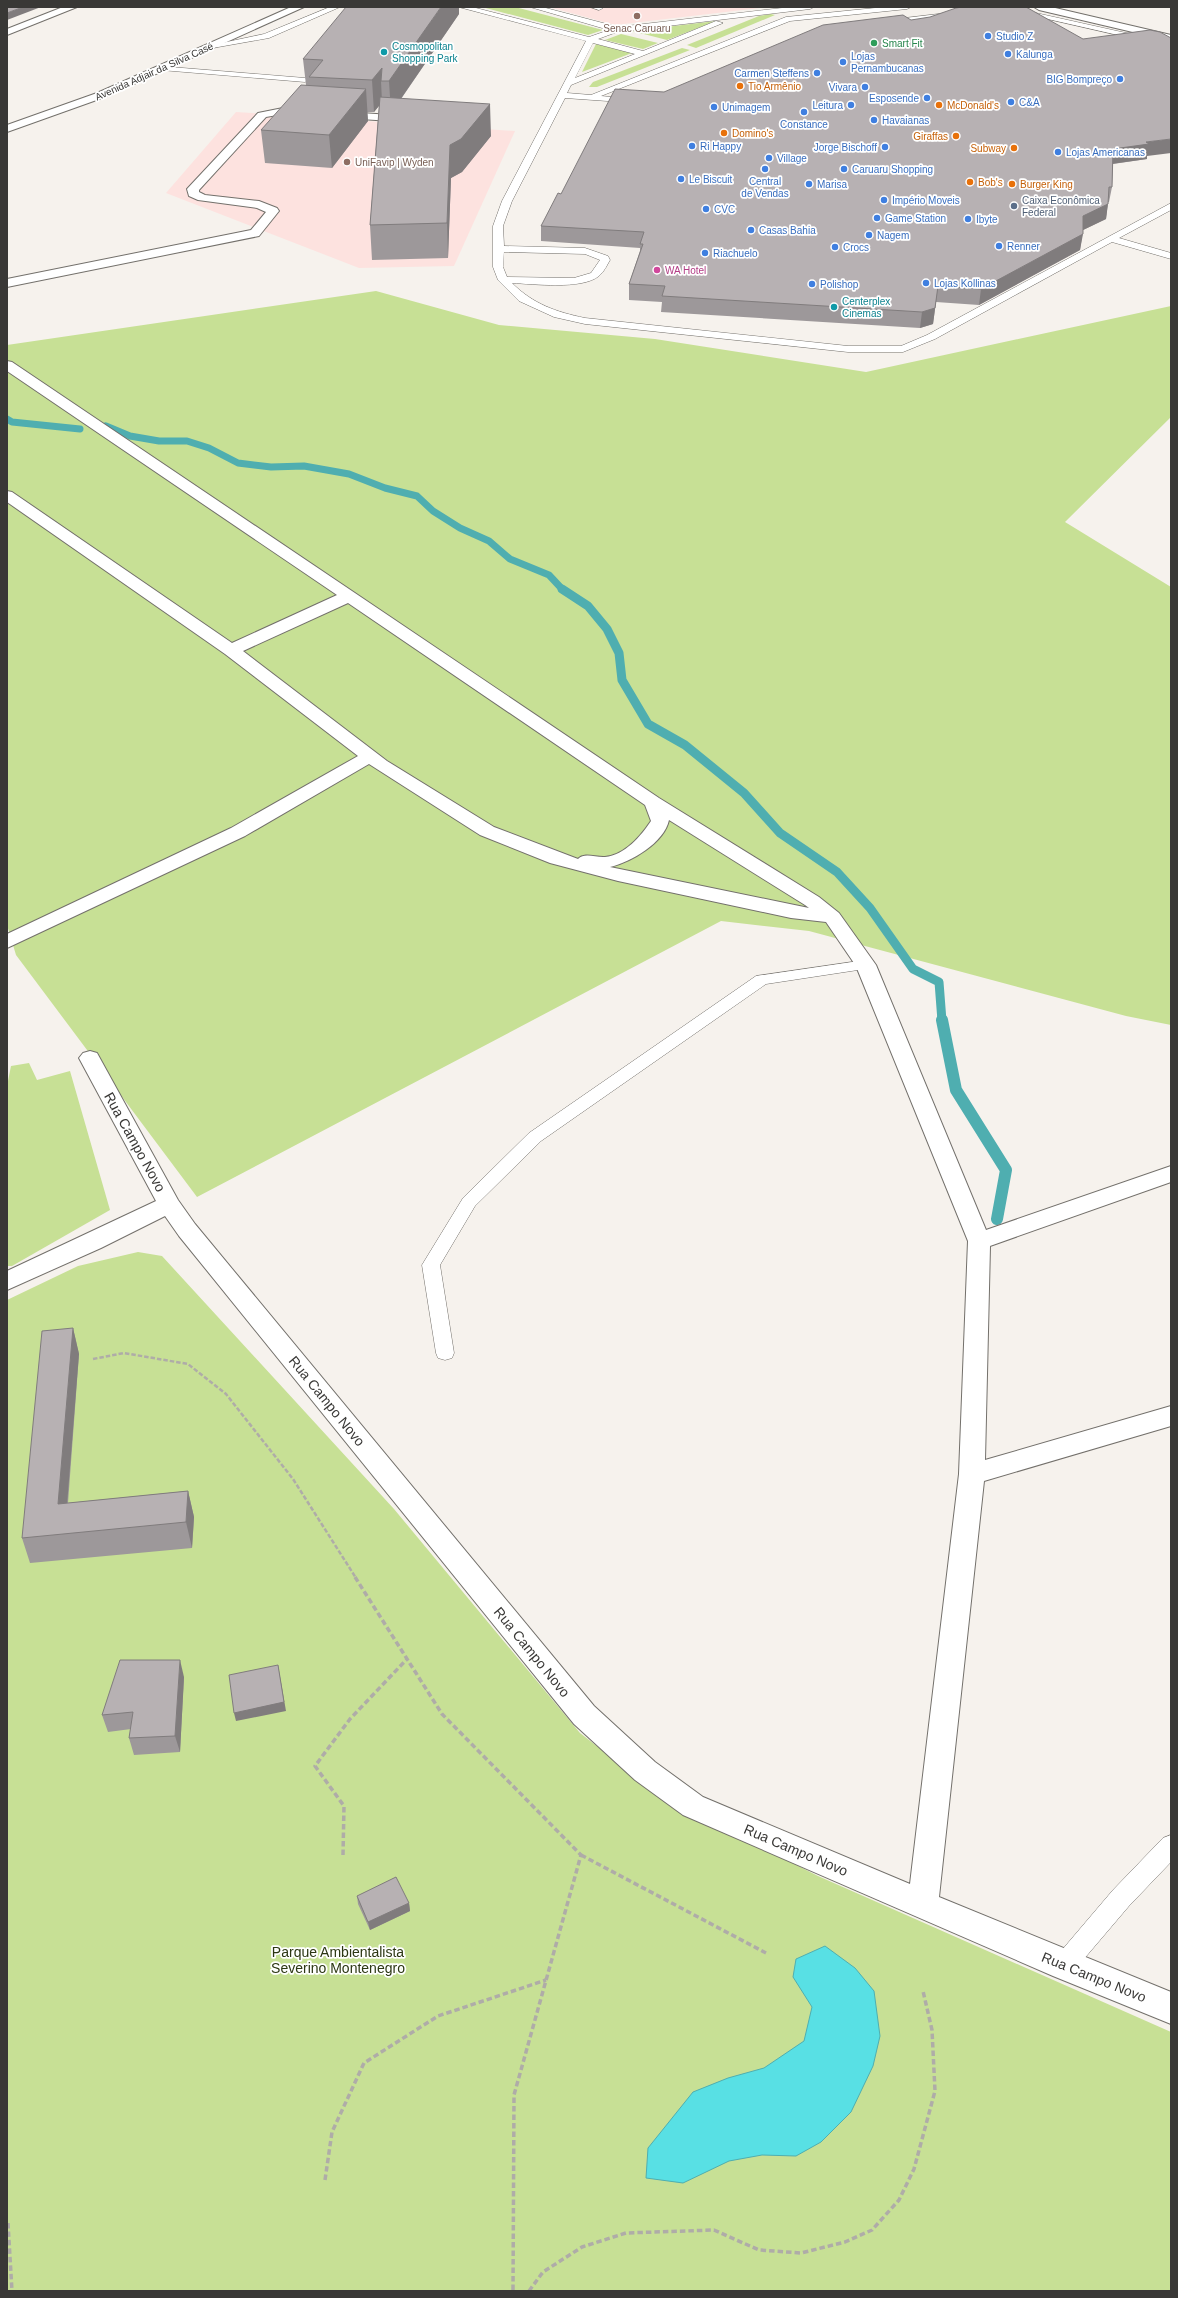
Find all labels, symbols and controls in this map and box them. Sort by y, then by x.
marker: Senac Caruaru [632,11,642,21]
place label: Senac Caruaru [603,23,671,34]
marker: Studio Z [983,31,993,41]
place label: Studio Z [996,31,1033,42]
marker: Smart Fit [869,38,879,48]
place label: Smart Fit [882,38,923,49]
street label: Avenida Adjair da Silva Casé [93,40,215,103]
place label: Cosmopolitan Shopping Park [392,41,459,64]
marker: Cosmopolitan Shopping Park [379,47,389,57]
marker: Kalunga [1003,49,1013,59]
place label: Kalunga [1016,49,1053,60]
place label: Lojas Pernambucanas [851,51,924,74]
marker: Lojas Pernambucanas [838,57,848,67]
place label: Carmen Steffens [734,68,809,79]
marker: Carmen Steffens [812,68,822,78]
place label: BIG Bompreço [1046,74,1112,85]
marker: BIG Bompreço [1115,74,1125,84]
marker: Tio Armênio [735,81,745,91]
place label: Tio Armênio [748,81,801,92]
place label: Vivara [829,82,857,93]
marker: Vivara [860,82,870,92]
place label: Esposende [869,93,919,104]
marker: Esposende [922,93,932,103]
marker: C&A [1006,97,1016,107]
place label: C&A [1019,97,1040,108]
place label: Leitura [812,100,843,111]
marker: Leitura [846,100,856,110]
marker: McDonald's [934,100,944,110]
place label: McDonald's [947,100,999,111]
marker: Unimagem [709,102,719,112]
place label: Unimagem [722,102,770,113]
marker: Constance [799,107,809,117]
marker: Havaianas [869,115,879,125]
place label: Havaianas [882,115,929,126]
place label: Constance [780,119,828,130]
marker: Domino's [719,128,729,138]
place label: Domino's [732,128,773,139]
place label: Giraffas [913,131,948,142]
marker: Giraffas [951,131,961,141]
marker: Ri Happy [687,141,697,151]
place label: Ri Happy [700,141,741,152]
place label: Jorge Bischoff [814,142,877,153]
marker: Jorge Bischoff [880,142,890,152]
place label: Subway [970,143,1006,154]
marker: Subway [1009,143,1019,153]
marker: Lojas Americanas [1053,147,1063,157]
place label: Lojas Americanas [1066,147,1145,158]
marker: Village [764,153,774,163]
place label: Village [777,153,807,164]
marker: UniFavip | Wyden [342,157,352,167]
place label: UniFavip | Wyden [355,157,434,168]
marker: Central de Vendas [760,164,770,174]
marker: Caruaru Shopping [839,164,849,174]
place label: Caruaru Shopping [852,164,933,175]
marker: Le Biscuit [676,174,686,184]
place label: Le Biscuit [689,174,733,185]
place label: Central de Vendas [741,176,789,199]
marker: Bob's [965,177,975,187]
place label: Bob's [978,177,1003,188]
marker: Marisa [804,179,814,189]
place label: Marisa [817,179,847,190]
marker: Burger King [1007,179,1017,189]
place label: Burger King [1020,179,1073,190]
marker: Império Moveis [879,195,889,205]
place label: Império Moveis [892,195,960,206]
place label: Caixa Econômica Federal [1022,195,1100,218]
marker: Caixa Econômica Federal [1009,201,1019,211]
marker: CVC [701,204,711,214]
place label: CVC [714,204,735,215]
marker: Game Station [872,213,882,223]
place label: Game Station [885,213,946,224]
marker: Ibyte [963,214,973,224]
place label: Ibyte [976,214,998,225]
marker: Casas Bahia [746,225,756,235]
place label: Casas Bahia [759,225,816,236]
marker: Nagem [864,230,874,240]
place label: Nagem [877,230,909,241]
marker: Renner [994,241,1004,251]
place label: Renner [1007,241,1040,252]
marker: Crocs [830,242,840,252]
place label: Crocs [843,242,869,253]
marker: Riachuelo [700,248,710,258]
place label: Riachuelo [713,248,758,259]
marker: WA Hotel [652,265,662,275]
place label: WA Hotel [665,265,706,276]
marker: Lojas Kollinas [921,278,931,288]
place label: Lojas Kollinas [934,278,996,289]
marker: Polishop [807,279,817,289]
place label: Polishop [820,279,859,290]
place label: Centerplex Cinemas [842,296,890,319]
marker: Centerplex Cinemas [829,302,839,312]
street label: Rua Campo Novo [101,1089,169,1195]
street label: Rua Campo Novo [286,1353,368,1449]
street label: Rua Campo Novo [491,1604,573,1700]
street label: Rua Campo Novo [742,1821,851,1879]
park label: Parque Ambientalista Severino Montenegro [271,1944,405,1976]
street label: Rua Campo Novo [1039,1949,1149,2005]

